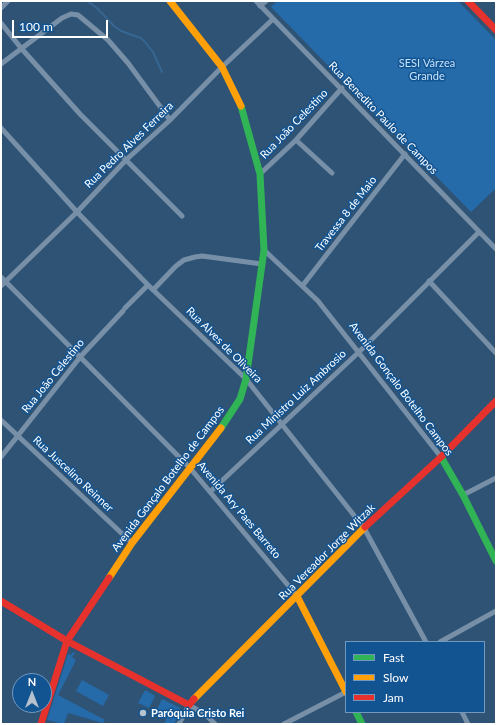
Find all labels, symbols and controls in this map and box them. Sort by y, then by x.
scale bar [14,12,110,38]
text: 100 m [19,19,53,34]
park label: SESI Várzea Grande [399,56,455,82]
street label: Rua Benedito Paulo de Campos [326,59,440,177]
street label: Rua João Celestino [257,86,331,162]
street label: Rua Pedro Alves Ferreira [82,99,176,191]
street label: Travessa 8 de Maio [312,174,380,254]
street label: Rua Alves de Oliveira [183,304,265,386]
street label: Avenida Gonçalo Botelho Campos [346,320,456,458]
street label: Rua João Celestino [19,336,87,416]
street label: Rua Ministro Luiz Ambrosio [243,347,349,447]
street label: Avenida Gonçalo Botelho de Campos [109,404,227,554]
street label: Rua Juscelino Reinner [30,433,116,515]
street label: Avenida Ary Paes Barreto [194,459,284,561]
street label: Rua Vereador Jorge Witzak [276,501,378,603]
legend [345,641,485,713]
text: Fast [383,650,404,665]
text: Slow [383,670,408,685]
north arrow [12,673,52,713]
text: N [28,675,36,688]
text: Jam [383,690,404,705]
place label: Paróquia Cristo Rei [151,706,244,720]
marker: Paróquia Cristo Rei [138,708,148,718]

